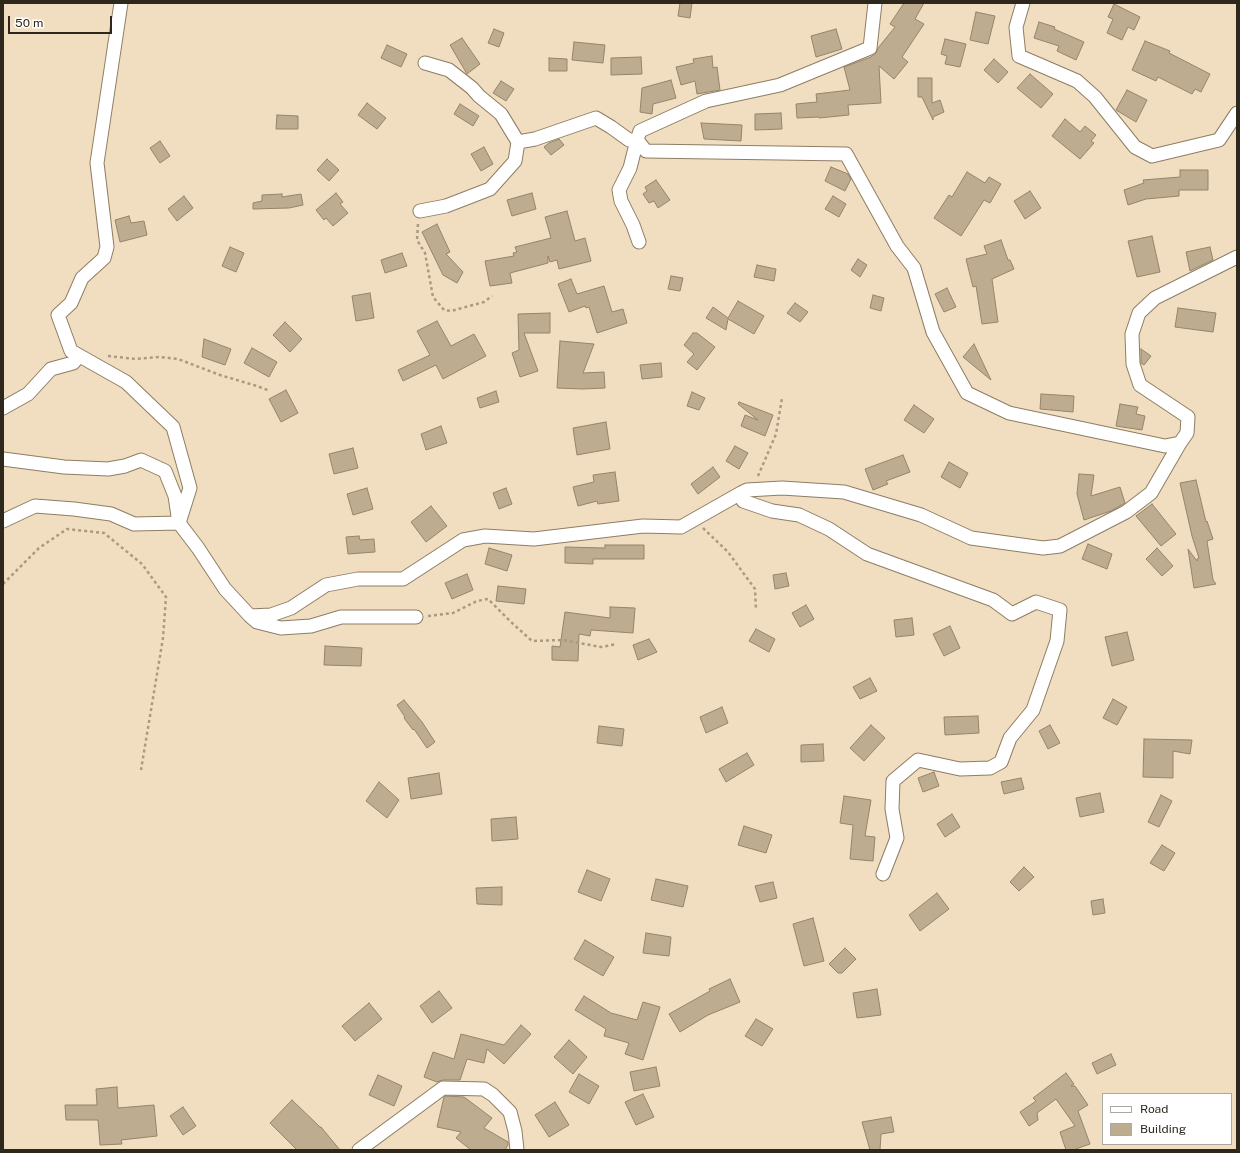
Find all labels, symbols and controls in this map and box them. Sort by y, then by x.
scale bar [10,8,114,34]
text: 50 m [15,16,43,30]
legend [1102,1093,1232,1145]
text: Road [1140,1102,1168,1116]
text: Building [1140,1122,1186,1136]

